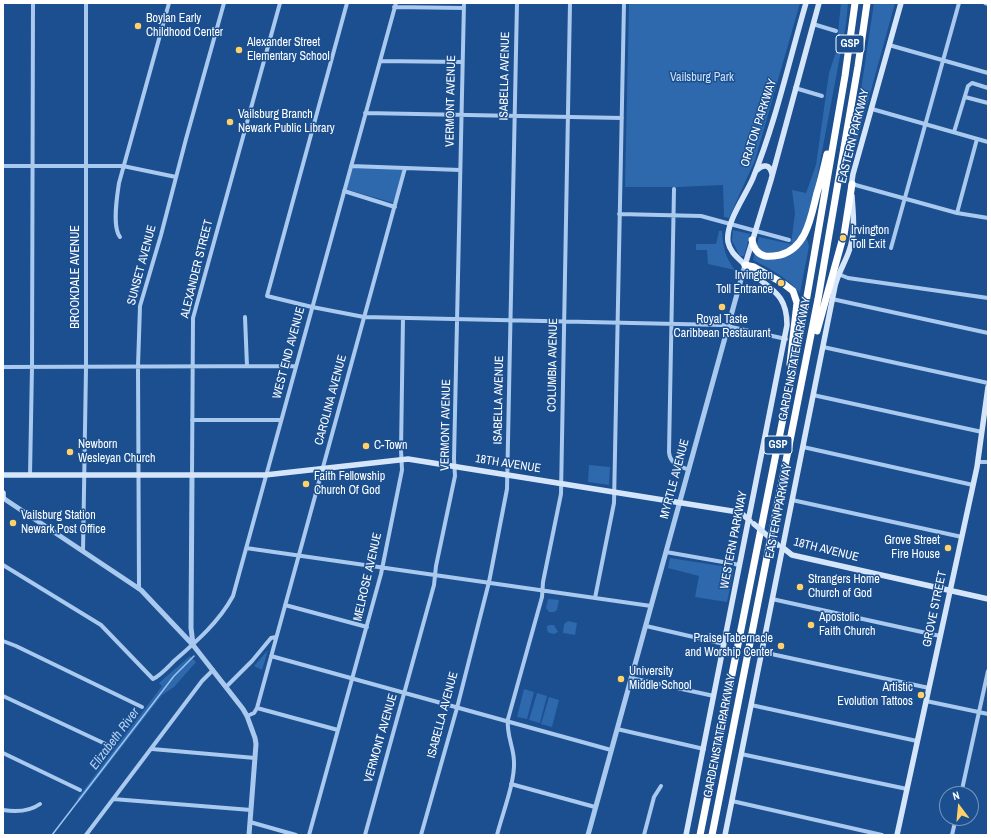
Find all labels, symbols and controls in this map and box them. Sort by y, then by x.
place label: Boylan Early Childhood Center [146,12,223,40]
marker: Boylan Early Childhood Center [133,21,143,31]
street label: ISABELLA AVENUE [497,31,513,121]
road number: GSP [836,35,864,53]
place label: Alexander Street Elementary School [247,36,330,64]
marker: Alexander Street Elementary School [234,45,244,55]
street label: VERMONT AVENUE [443,55,459,147]
park label: Vailsburg Park [670,71,734,85]
street label: ORATON PARKWAY [738,77,780,169]
street label: EASTERN PARKWAY [835,87,873,185]
place label: Vailsburg Branch Newark Public Library [238,108,335,136]
marker: Vailsburg Branch Newark Public Library [225,117,235,127]
street label: ALEXANDER STREET [178,218,216,320]
street label: SUNSET AVENUE [124,223,160,307]
place label: Irvington Toll Exit [851,224,889,252]
street label: BROOKDALE AVENUE [69,225,83,329]
marker: Irvington Toll Exit [838,233,848,243]
place label: Irvington Toll Entrance [716,269,773,297]
marker: Irvington Toll Entrance [776,278,786,288]
street label: GARDEN STATE PARKWAY [776,296,814,422]
marker: Royal Taste Caribbean Restaurant [717,302,727,312]
street label: WEST END AVENUE [270,306,308,400]
place label: Royal Taste Caribbean Restaurant [674,313,770,341]
street label: COLUMBIA AVENUE [545,318,561,412]
street label: CAROLINA AVENUE [312,353,350,447]
street label: ISABELLA AVENUE [491,355,507,445]
street label: VERMONT AVENUE [438,379,454,471]
road number: GSP [764,436,792,454]
street label: MYRTLE AVENUE [657,437,693,521]
place label: Newborn Wesleyan Church [78,438,155,466]
place label: C-Town [374,439,407,453]
marker: C-Town [361,441,371,451]
marker: Newborn Wesleyan Church [65,447,75,457]
street label: 18TH AVENUE [474,452,542,476]
street label: EASTERN PARKWAY [763,462,795,560]
place label: Faith Fellowship Church Of God [314,470,385,498]
marker: Faith Fellowship Church Of God [301,479,311,489]
street label: WESTERN PARKWAY [717,490,751,590]
place label: Vailsburg Station Newark Post Office [21,509,106,537]
marker: Vailsburg Station Newark Post Office [8,518,18,528]
street label: MELROSE AVENUE [351,531,385,623]
place label: Grove Street Fire House [884,534,940,562]
street label: 18TH AVENUE [792,535,860,565]
marker: Grove Street Fire House [943,543,953,553]
street label: GROVE STREET [920,570,950,648]
place label: Strangers Home Church of God [808,573,880,601]
marker: Strangers Home Church of God [795,582,805,592]
place label: Apostolic Faith Church [819,611,875,639]
marker: Apostolic Faith Church [806,620,816,630]
place label: Praise Tabernacle and Worship Center [685,632,773,660]
marker: Praise Tabernacle and Worship Center [776,641,786,651]
place label: University Middle School [629,665,691,693]
street label: ISABELLA AVENUE [425,670,461,760]
street label: GARDEN STATE PARKWAY [701,673,739,799]
marker: University Middle School [616,674,626,684]
place label: Artistic Evolution Tattoos [837,681,913,709]
marker: Artistic Evolution Tattoos [916,690,926,700]
street label: VERMONT AVENUE [361,692,401,784]
water label: Elizabeth River [87,705,143,773]
north arrow [939,786,979,826]
text: N [951,788,961,803]

